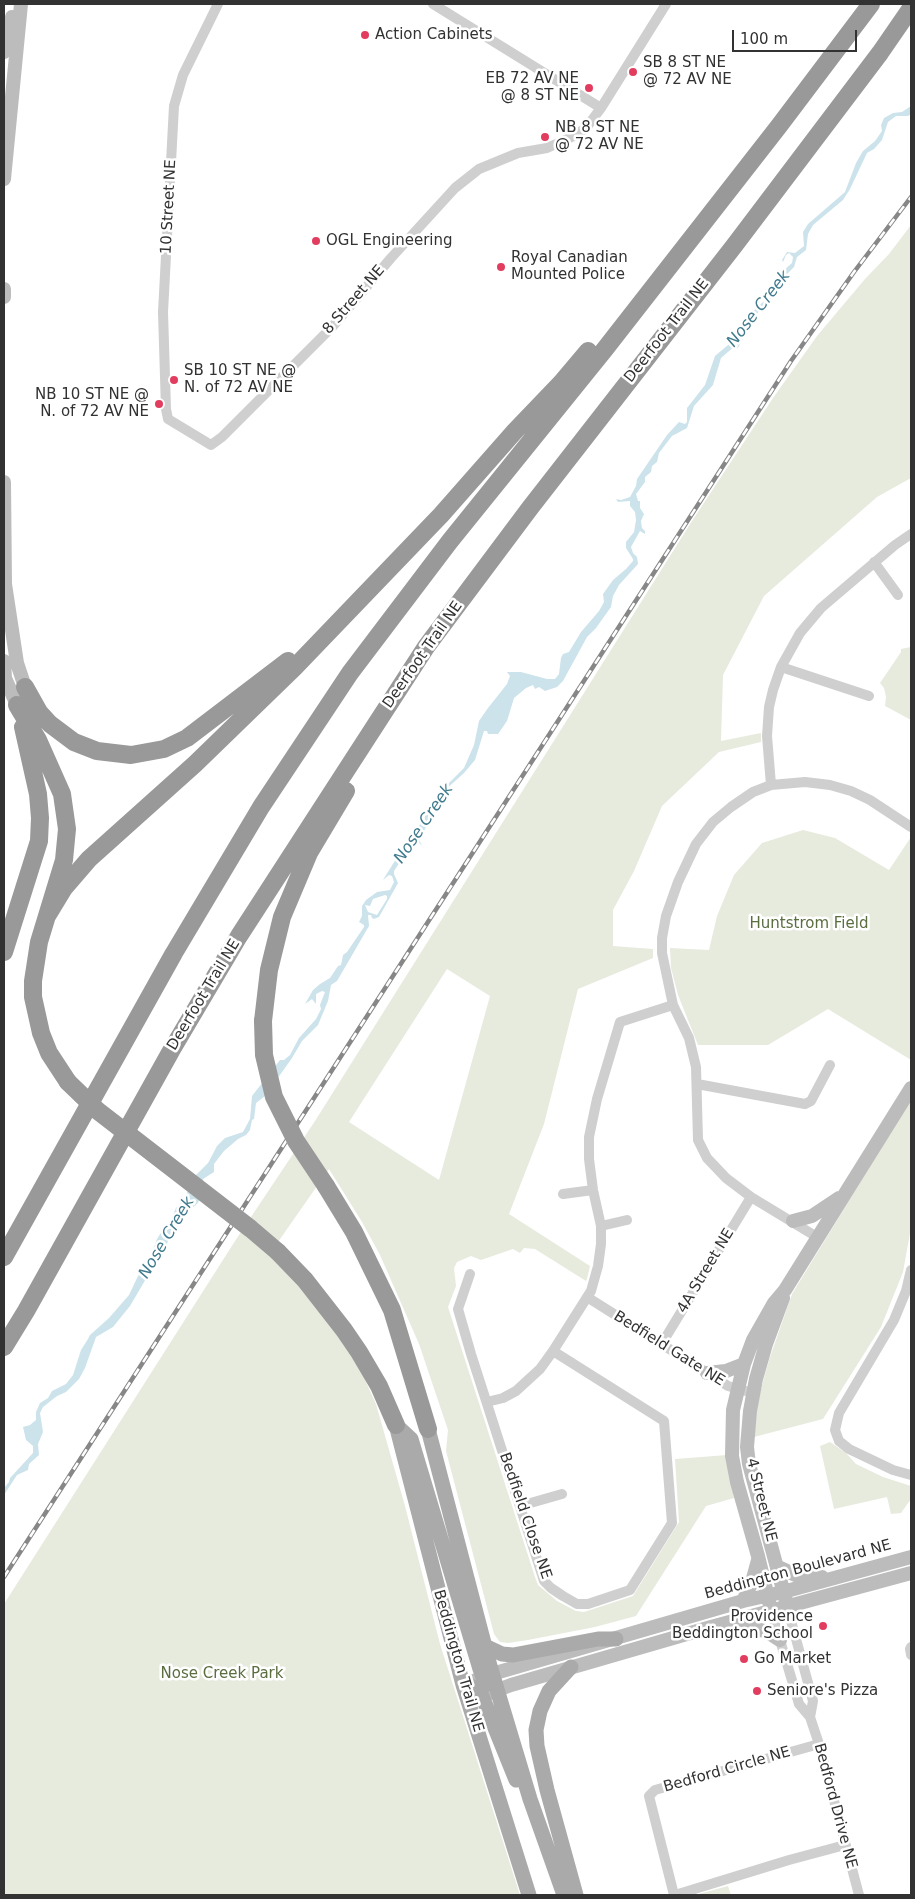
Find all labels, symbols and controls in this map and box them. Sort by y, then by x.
scale bar [735,20,860,52]
place label: Action Cabinets [375,26,493,44]
marker: Action Cabinets [359,29,371,41]
text: 100 m [740,30,788,48]
place label: SB 8 ST NE @ 72 AV NE [643,54,732,89]
marker: SB 8 ST NE @ 72 AV NE [627,66,639,78]
place label: EB 72 AV NE @ 8 ST NE [486,70,579,105]
marker: EB 72 AV NE @ 8 ST NE [583,82,595,94]
place label: NB 8 ST NE @ 72 AV NE [555,119,644,154]
marker: NB 8 ST NE @ 72 AV NE [539,131,551,143]
street label: 10 Street NE [158,159,180,255]
place label: OGL Engineering [326,232,453,250]
marker: OGL Engineering [310,235,322,247]
place label: Royal Canadian Mounted Police [511,249,628,284]
marker: Royal Canadian Mounted Police [495,261,507,273]
street label: 8 Street NE [319,262,389,338]
water label: Nose Creek [723,267,795,351]
street label: Deerfoot Trail NE [621,276,713,386]
place label: SB 10 ST NE @ N. of 72 AV NE [184,362,296,397]
marker: SB 10 ST NE @ N. of 72 AV NE [168,374,180,386]
place label: NB 10 ST NE @ N. of 72 AV NE [35,386,149,421]
marker: NB 10 ST NE @ N. of 72 AV NE [153,398,165,410]
street label: Deerfoot Trail NE [379,598,467,712]
water label: Nose Creek [390,781,458,867]
park label: Huntstrom Field [750,915,868,933]
street label: Deerfoot Trail NE [164,936,244,1054]
water label: Nose Creek [135,1194,199,1282]
street label: 4A Street NE [674,1225,738,1317]
street label: Bedfield Gate NE [610,1308,728,1390]
street label: Bedfield Close NE [495,1450,555,1582]
street label: 4 Street NE [742,1456,780,1544]
street label: Beddington Boulevard NE [703,1536,893,1604]
street label: Beddington Trail NE [429,1588,487,1734]
place label: Providence Beddington School [672,1608,813,1643]
marker: Providence Beddington School [817,1620,829,1632]
place label: Go Market [754,1650,831,1668]
marker: Go Market [738,1653,750,1665]
park label: Nose Creek Park [161,1665,283,1683]
place label: Seniore's Pizza [767,1682,878,1700]
marker: Seniore's Pizza [751,1685,763,1697]
street label: Bedford Drive NE [810,1741,860,1871]
street label: Bedford Circle NE [661,1743,793,1797]

